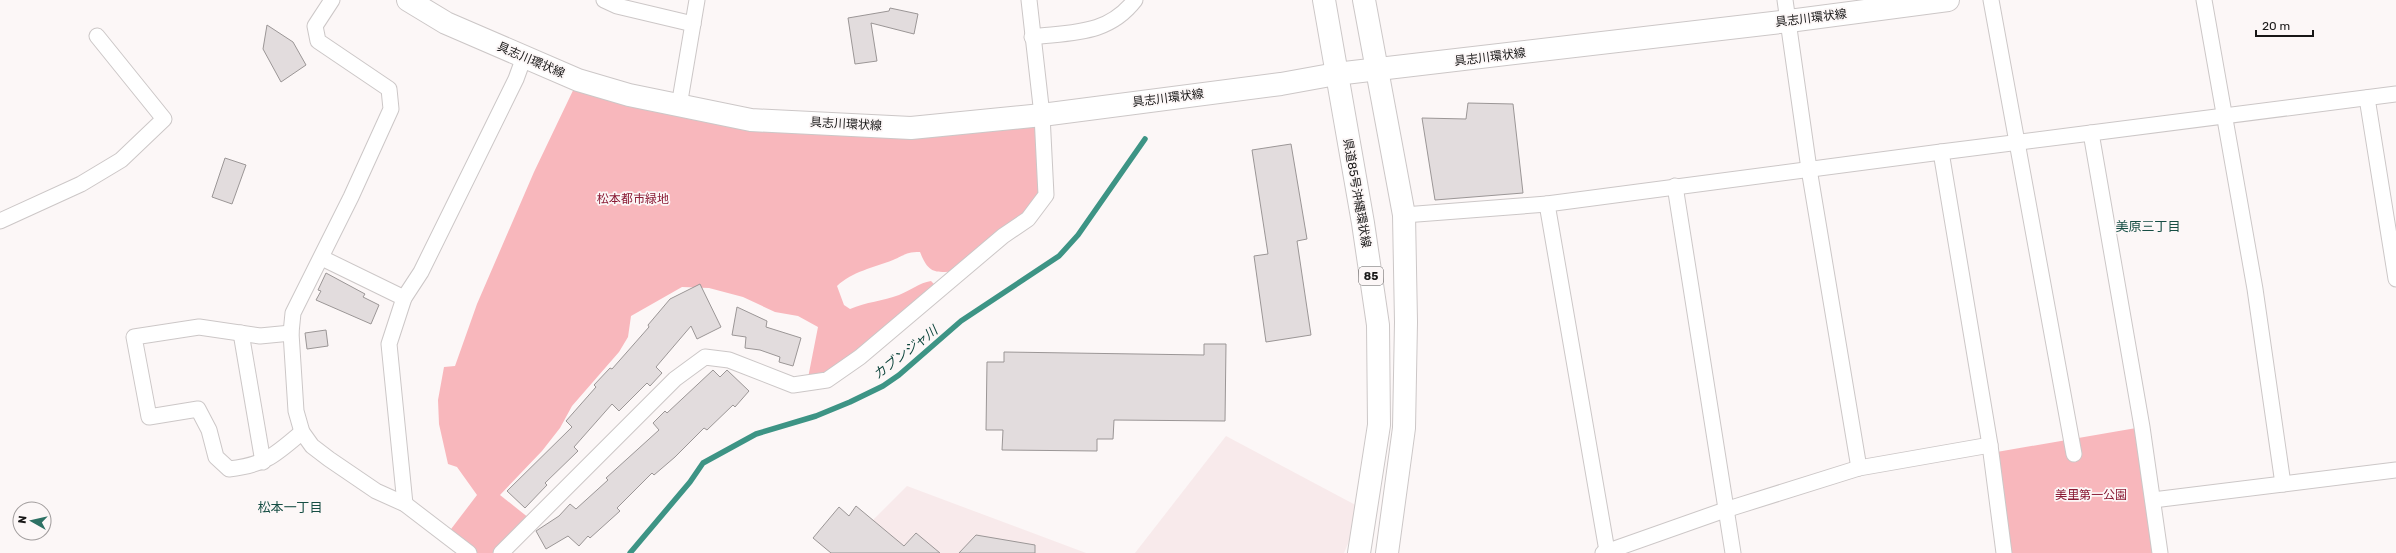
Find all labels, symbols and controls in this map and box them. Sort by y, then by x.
street label: 具志川環状線 [1774,7,1848,29]
scale bar [2256,12,2313,38]
text: 20 m [2262,19,2290,33]
street label: 具志川環状線 [495,39,567,81]
street label: 具志川環状線 [1453,46,1527,68]
street label: 具志川環状線 [1131,87,1205,109]
street label: 具志川環状線 [810,115,882,133]
street label: 県道85号沖縄環状線 [1340,137,1374,249]
park label: 松本都市緑地 [597,192,669,206]
district label: 美原三丁目 [2115,219,2181,234]
road number: 85 [1359,267,1383,285]
water label: カブンジャ川 [870,321,942,382]
park label: 美里第一公園 [2055,488,2127,502]
district label: 松本一丁目 [257,500,323,515]
north arrow [12,501,52,541]
text: N [16,515,30,525]

